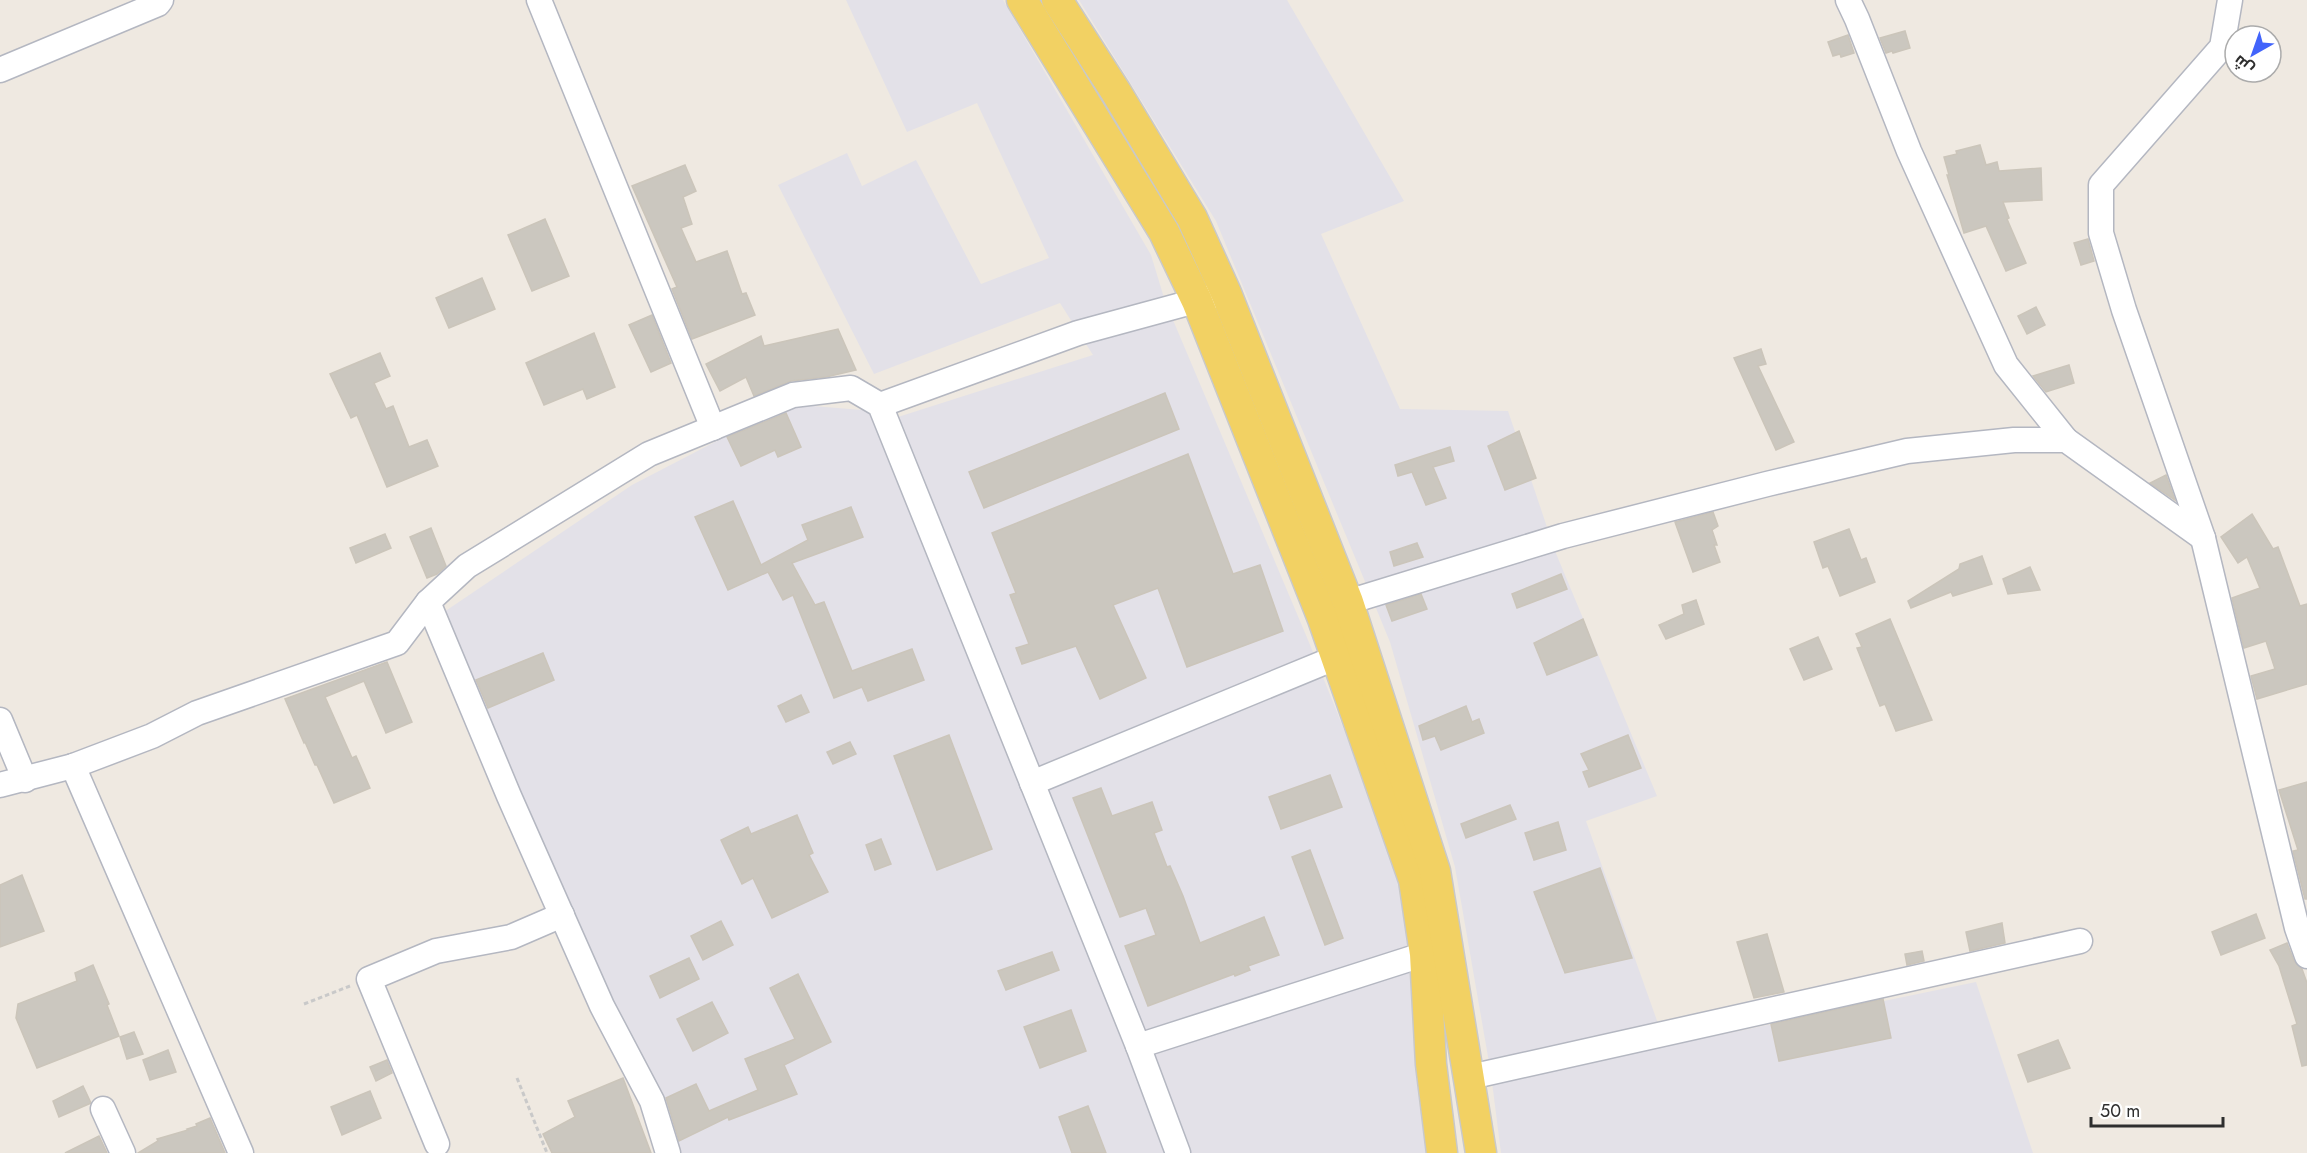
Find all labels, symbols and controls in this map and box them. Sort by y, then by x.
north arrow [2223,24,2283,84]
text: ش [2228,50,2259,81]
scale bar [2091,1090,2223,1128]
text: 50 m [2100,1098,2140,1124]

